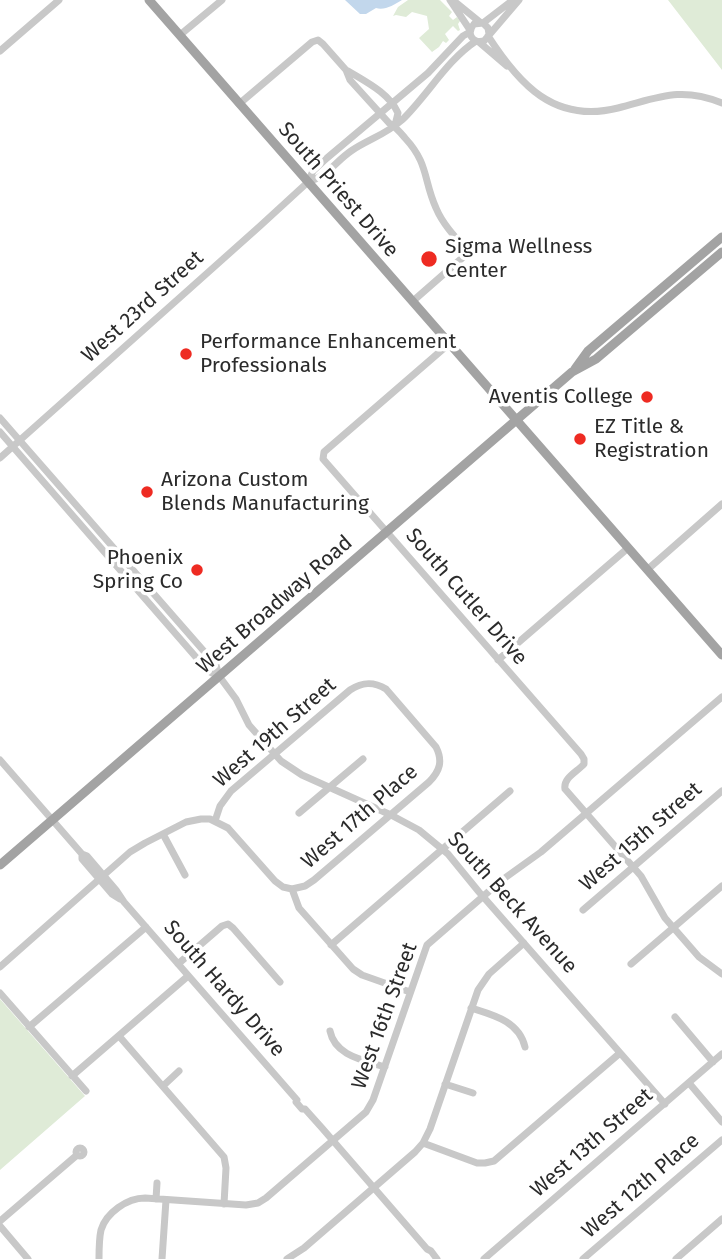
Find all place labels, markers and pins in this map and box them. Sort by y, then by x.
place label: Sigma Wellness Center [445,234,592,284]
marker: Sigma Wellness Center [419,249,439,269]
place label: Performance Enhancement Professionals [200,329,456,379]
marker: Performance Enhancement Professionals [178,346,194,362]
place label: Aventis College [489,384,633,410]
marker: Aventis College [639,389,655,405]
place label: EZ Title & Registration [594,414,709,464]
marker: EZ Title & Registration [572,431,588,447]
place label: Arizona Custom Blends Manufacturing [161,467,369,517]
marker: Arizona Custom Blends Manufacturing [139,484,155,500]
place label: Phoenix Spring Co [93,545,183,595]
marker: Phoenix Spring Co [189,562,205,578]

